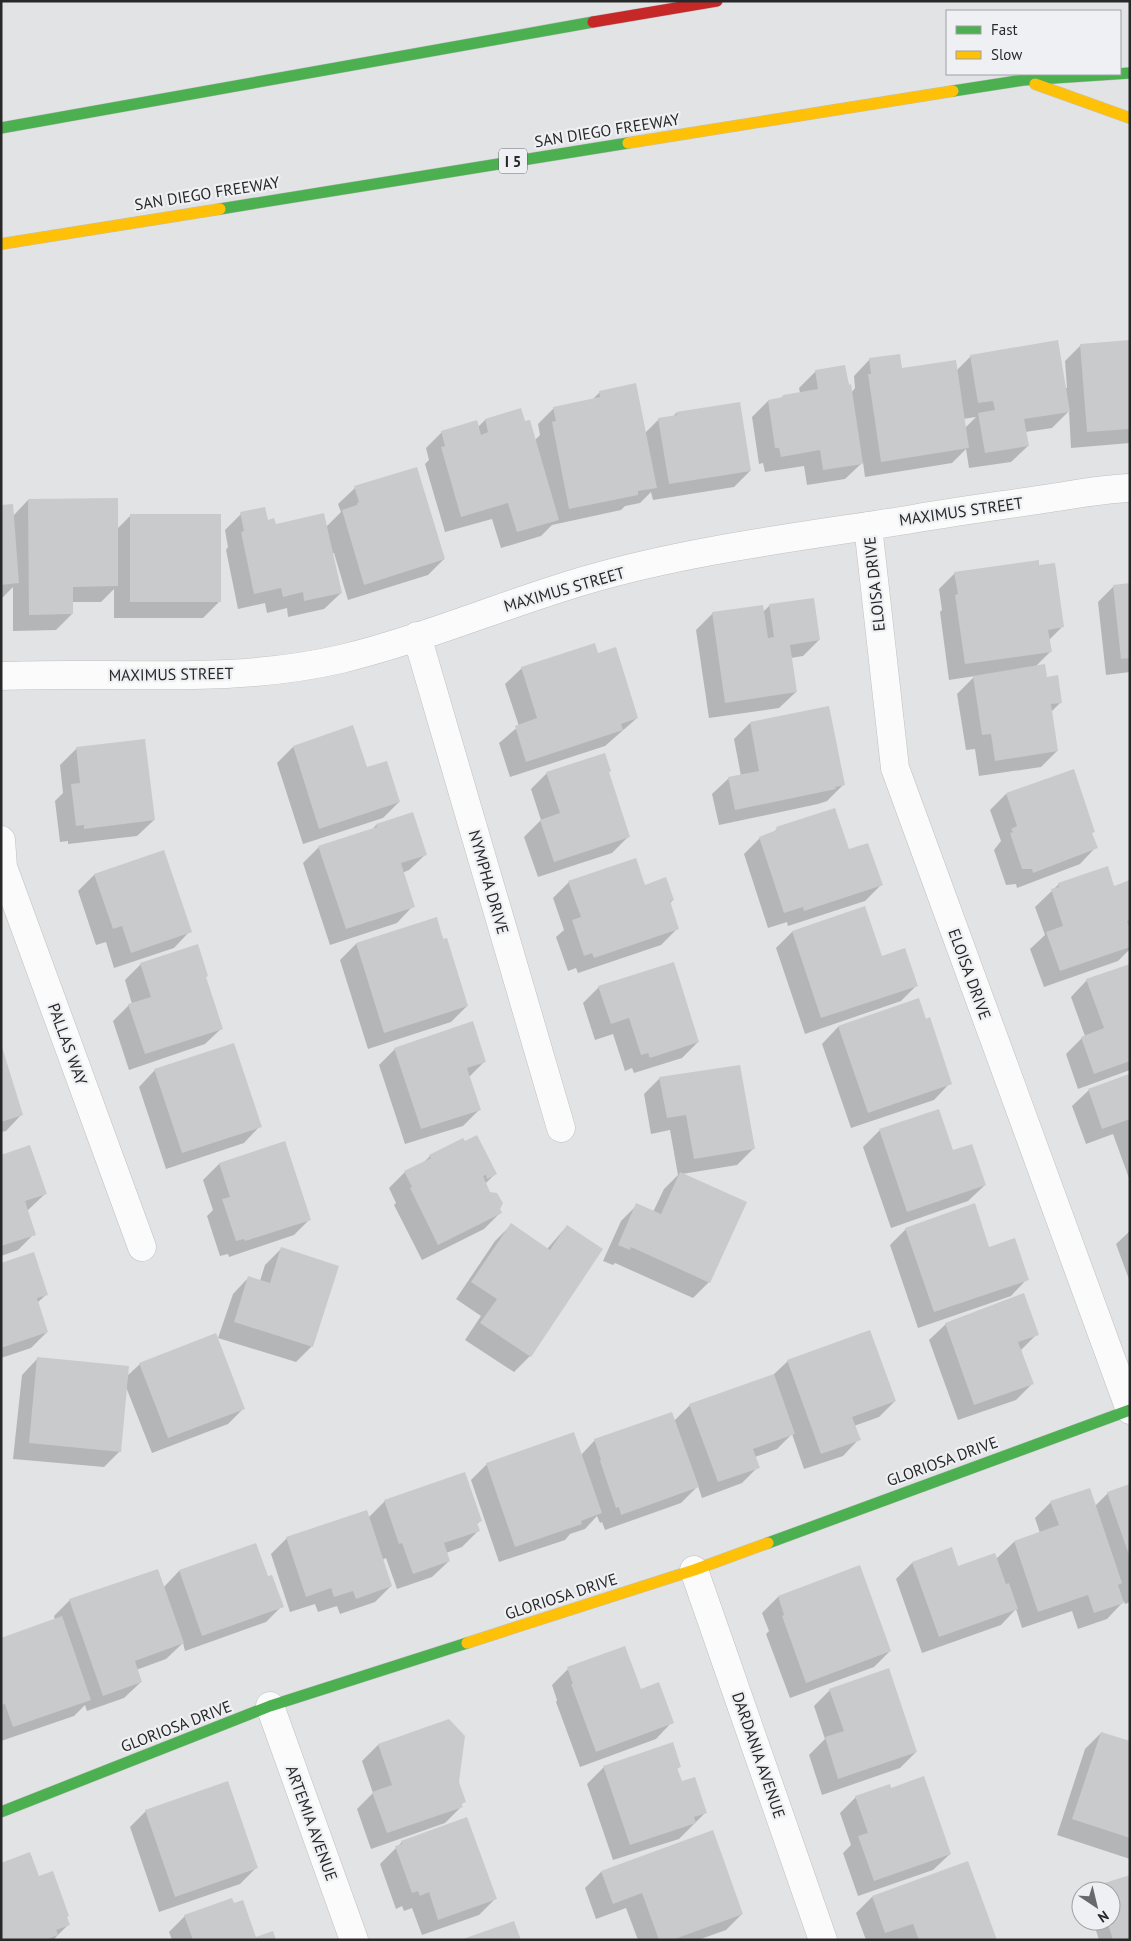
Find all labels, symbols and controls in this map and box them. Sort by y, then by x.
legend [946,10,1121,75]
text: Fast [991,20,1018,39]
text: Slow [991,45,1022,64]
street label: SAN DIEGO FREEWAY [533,109,681,151]
road number: I 5 [499,148,527,174]
street label: SAN DIEGO FREEWAY [133,172,281,214]
street label: MAXIMUS STREET [898,492,1024,530]
street label: ELOISA DRIVE [859,536,889,632]
street label: MAXIMUS STREET [501,562,627,616]
street label: MAXIMUS STREET [108,663,234,685]
street label: NYMPHA DRIVE [465,828,513,936]
street label: ELOISA DRIVE [944,926,996,1022]
street label: PALLAS WAY [44,1000,92,1088]
street label: GLORIOSA DRIVE [884,1432,1000,1490]
street label: GLORIOSA DRIVE [502,1568,620,1624]
street label: DARDANIA AVENUE [728,1689,790,1821]
street label: GLORIOSA DRIVE [118,1696,234,1756]
street label: ARTEMIA AVENUE [282,1763,342,1883]
north arrow [1071,1881,1121,1931]
text: N [1095,1907,1112,1927]

